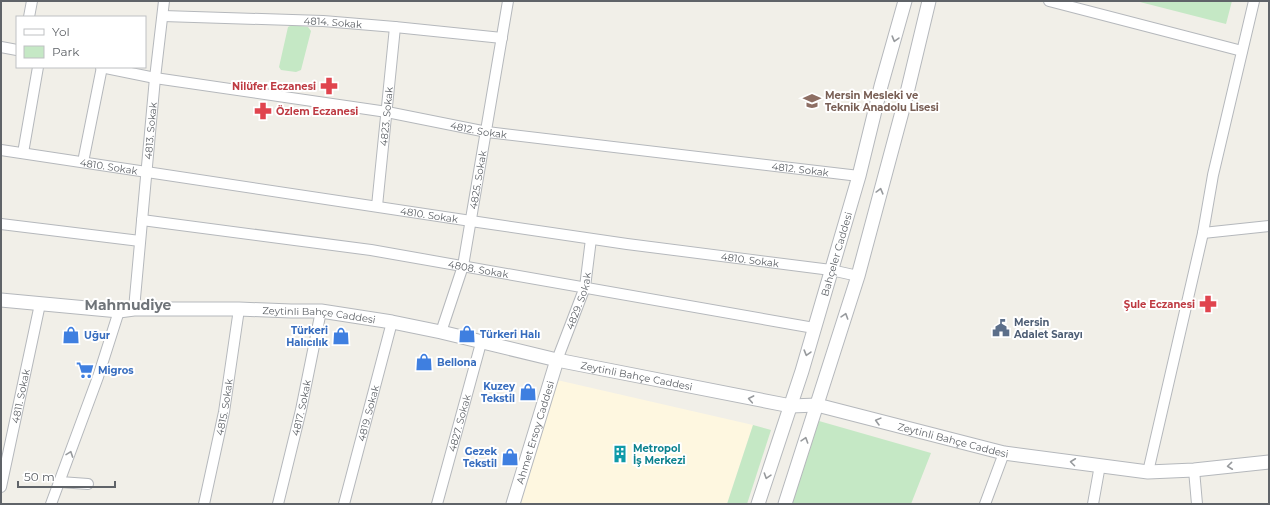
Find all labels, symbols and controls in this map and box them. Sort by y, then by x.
street label: 4814. Sokak [303,14,363,31]
legend [16,16,146,68]
text: Yol [52,24,70,39]
one-way arrow [891,35,899,42]
text: Park [52,44,80,59]
pharmacy icon: Nilüfer Eczanesi [319,76,339,96]
place label: Nilüfer Eczanesi [232,80,316,93]
street label: 4823. Sokak [377,86,395,147]
place label: Mersin Mesleki ve Teknik Anadolu Lisesi [825,89,939,114]
school or university icon: Mersin Mesleki ve Teknik Anadolu Lisesi [802,91,822,111]
pharmacy icon: Özlem Eczanesi [253,101,273,121]
street label: 4813. Sokak [141,102,159,160]
place label: Özlem Eczanesi [276,105,358,118]
street label: 4812. Sokak [449,118,508,141]
street label: 4825. Sokak [466,149,489,210]
street label: 4810. Sokak [79,156,139,177]
street label: 4812. Sokak [771,159,830,179]
one-way arrow [875,188,884,195]
street label: 4810. Sokak [399,204,459,225]
street label: Bahçeler Caddesi [818,210,855,298]
street label: 4810. Sokak [720,250,780,270]
street label: 4808. Sokak [447,257,510,281]
street label: 4829. Sokak [563,272,593,331]
pharmacy icon: Şule Eczanesi [1198,294,1218,314]
district label: Mahmudiye [85,296,172,314]
place label: Şule Eczanesi [1124,298,1195,311]
street label: Zeytinli Bahçe Caddesi [262,303,377,326]
one-way arrow [840,313,849,320]
place label: Mersin Adalet Sarayı [1013,316,1083,341]
public building icon: Mersin Adalet Sarayı [991,318,1011,338]
place label: Türkeri Halıcılık [286,324,328,349]
shop icon: Türkeri Halı [457,324,477,344]
shop icon: Uğur [61,325,81,345]
shop icon: Türkeri Halıcılık [331,326,351,346]
place label: Türkeri Halı [480,328,540,341]
place label: Uğur [84,329,111,342]
one-way arrow [803,349,812,356]
shop icon: Bellona [414,352,434,372]
place label: Bellona [437,356,477,369]
street label: Zeytinli Bahçe Caddesi [579,358,694,393]
supermarket icon: Migros [75,360,95,380]
place label: Migros [98,364,134,377]
street label: 4811. Sokak [8,368,33,424]
street label: 4815. Sokak [213,378,235,437]
street label: 4817. Sokak [288,379,313,437]
street label: Ahmet Ersoy Caddesi [513,379,557,485]
place label: Kuzey Tekstil [481,380,516,405]
shop icon: Kuzey Tekstil [518,382,538,402]
street label: 4819. Sokak [354,384,382,443]
street label: 4827. Sokak [445,393,473,453]
one-way arrow [748,395,754,403]
one-way arrow [875,417,881,425]
street label: Zeytinli Bahçe Caddesi [896,419,1009,460]
one-way arrow [801,437,809,444]
place label: Metropol İş Merkezi [633,442,686,467]
building icon: Metropol İş Merkezi [610,444,630,464]
place label: Gezek Tekstil [463,445,497,470]
shop icon: Gezek Tekstil [500,447,520,467]
one-way arrow [65,451,73,458]
one-way arrow [1070,458,1076,467]
one-way arrow [1227,461,1233,470]
scale bar [18,463,115,489]
text: 50 m [24,469,55,484]
one-way arrow [764,473,772,480]

